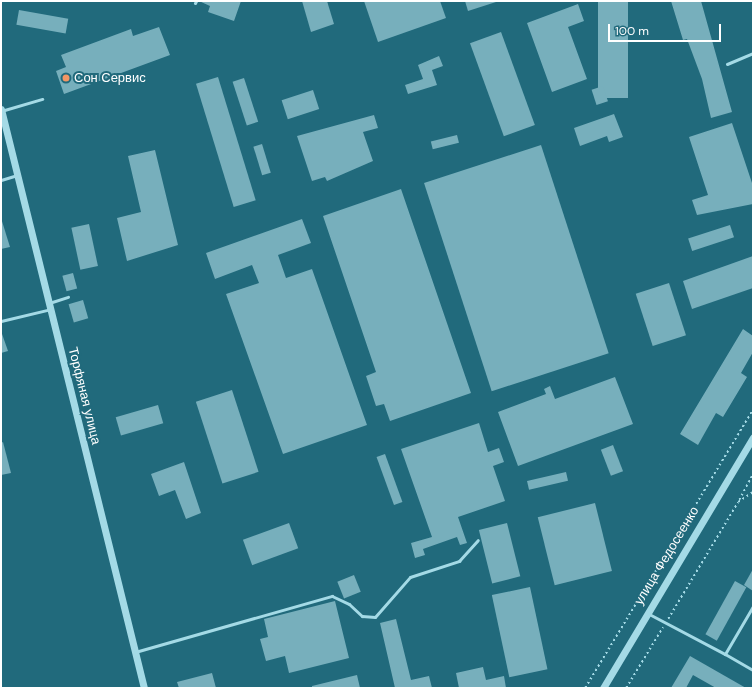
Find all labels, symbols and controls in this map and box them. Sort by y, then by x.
scale bar [610,16,723,42]
text: 100 m [615,23,649,39]
place label: Сон Сервис [74,70,146,86]
marker: Сон Сервис [61,73,71,83]
street label: Торфяная улица [64,346,104,446]
street label: улица Федосеенко [631,504,703,608]

